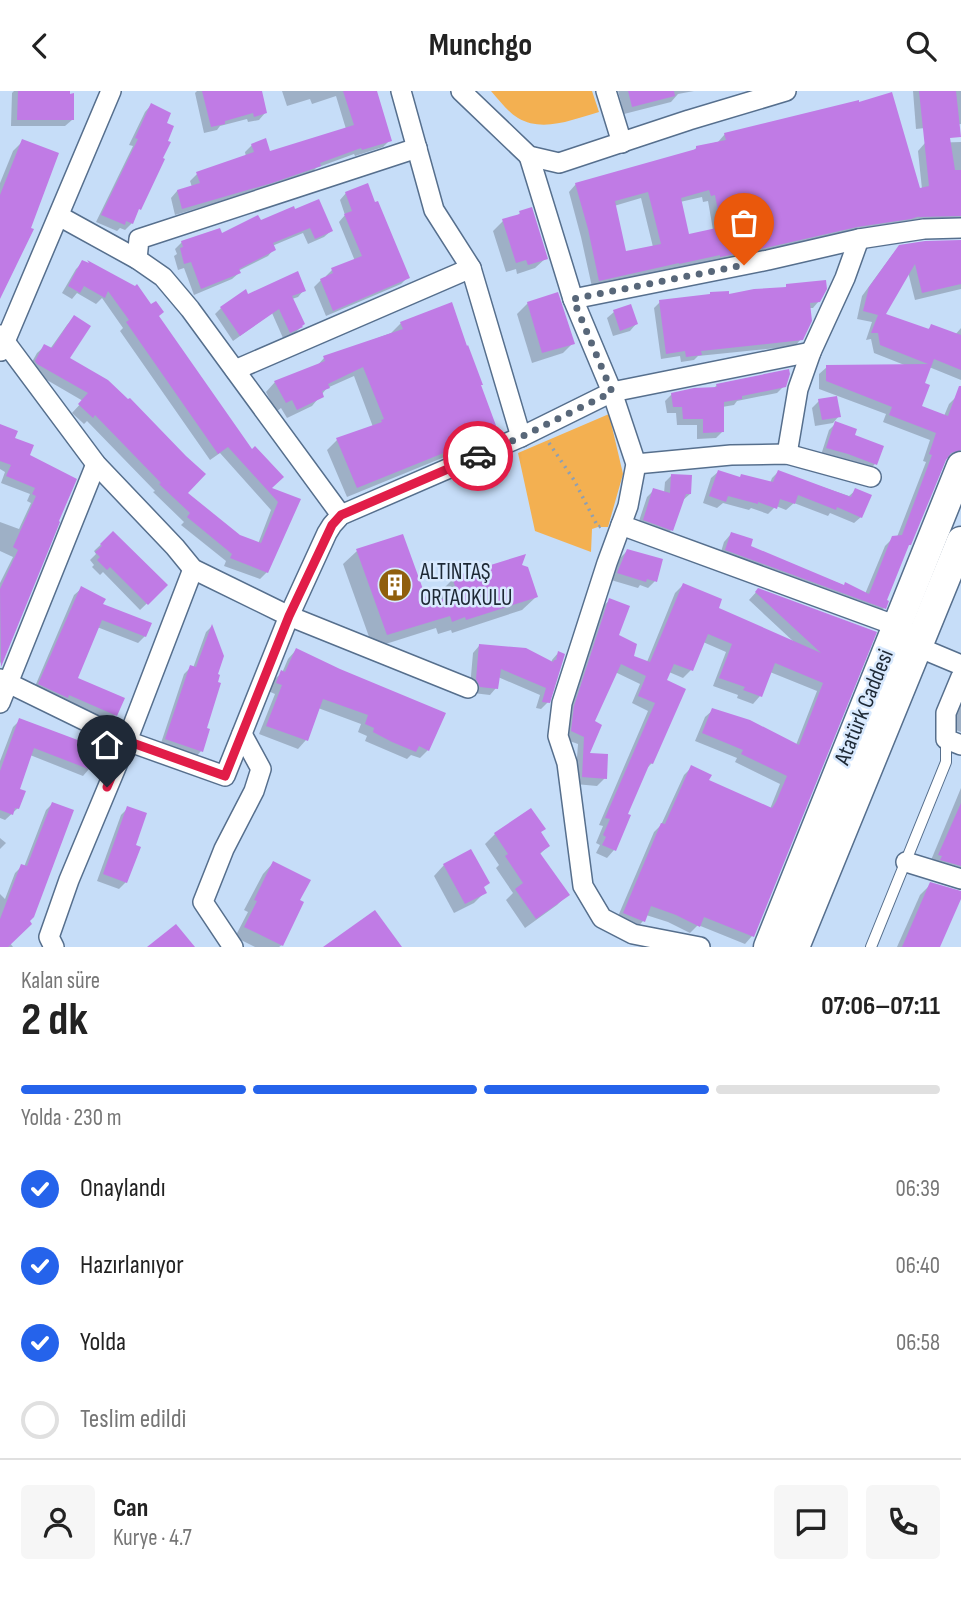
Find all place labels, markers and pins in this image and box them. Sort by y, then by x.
pin [714,193,774,265]
place label: ALTINTAŞ ORTAOKULU [419,558,512,612]
building icon: ALTINTAŞ ORTAOKULU [376,566,414,604]
pin [77,715,137,787]

